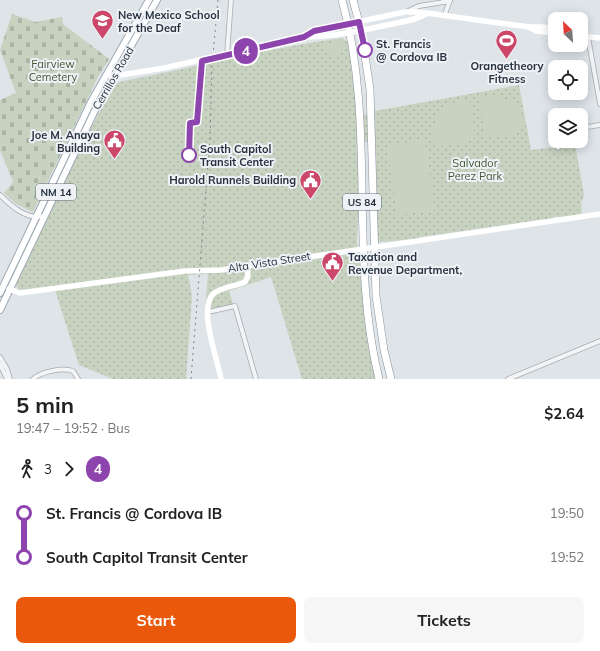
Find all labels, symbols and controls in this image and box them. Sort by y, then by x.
school or university icon: New Mexico School for the Deaf [89,8,115,41]
place label: New Mexico School for the Deaf [118,8,220,35]
north arrow [548,12,588,52]
map controls [548,12,588,148]
sports icon: Orangetheory Fitness [494,27,520,60]
place label: St. Francis @ Cordova IB [376,37,448,64]
line badge: 4 [233,38,259,64]
text: 4 [242,42,250,60]
marker: St. Francis @ Cordova IB [357,42,373,58]
street label: Cerrillos Road [89,44,137,112]
park label: Fairview Cemetery [29,57,78,84]
place label: Orangetheory Fitness [470,59,544,86]
button: locate [548,60,588,100]
button: layers [548,108,588,148]
place label: Joe M. Anaya Building [31,128,100,155]
public building icon: Joe M. Anaya Building [102,128,128,161]
place label: South Capitol Transit Center [200,142,274,169]
marker: South Capitol Transit Center [181,147,197,163]
park label: Salvador Perez Park [448,156,503,183]
public building icon: Harold Runnels Building [298,167,324,200]
place label: Harold Runnels Building [169,173,296,187]
road number: NM 14 [36,184,76,200]
road number: US 84 [343,194,381,210]
street label: Alta Vista Street [227,249,311,275]
public building icon: Taxation and Revenue Department, [319,250,345,283]
place label: Taxation and Revenue Department, [348,250,462,277]
text: 5 min [16,391,74,419]
text: $2.64 [544,404,584,423]
text: 19:47 – 19:52 · Bus [16,420,130,436]
icon: walk [16,458,38,480]
icon: forward [58,458,80,480]
text: 4 [94,460,102,478]
text: 3 [44,461,52,477]
text: St. Francis @ Cordova IB [46,504,222,523]
text: 19:50 [550,505,584,521]
text: South Capitol Transit Center [46,548,248,567]
text: 19:52 [550,549,584,565]
button: Start [16,597,296,643]
button: Tickets [304,597,584,643]

